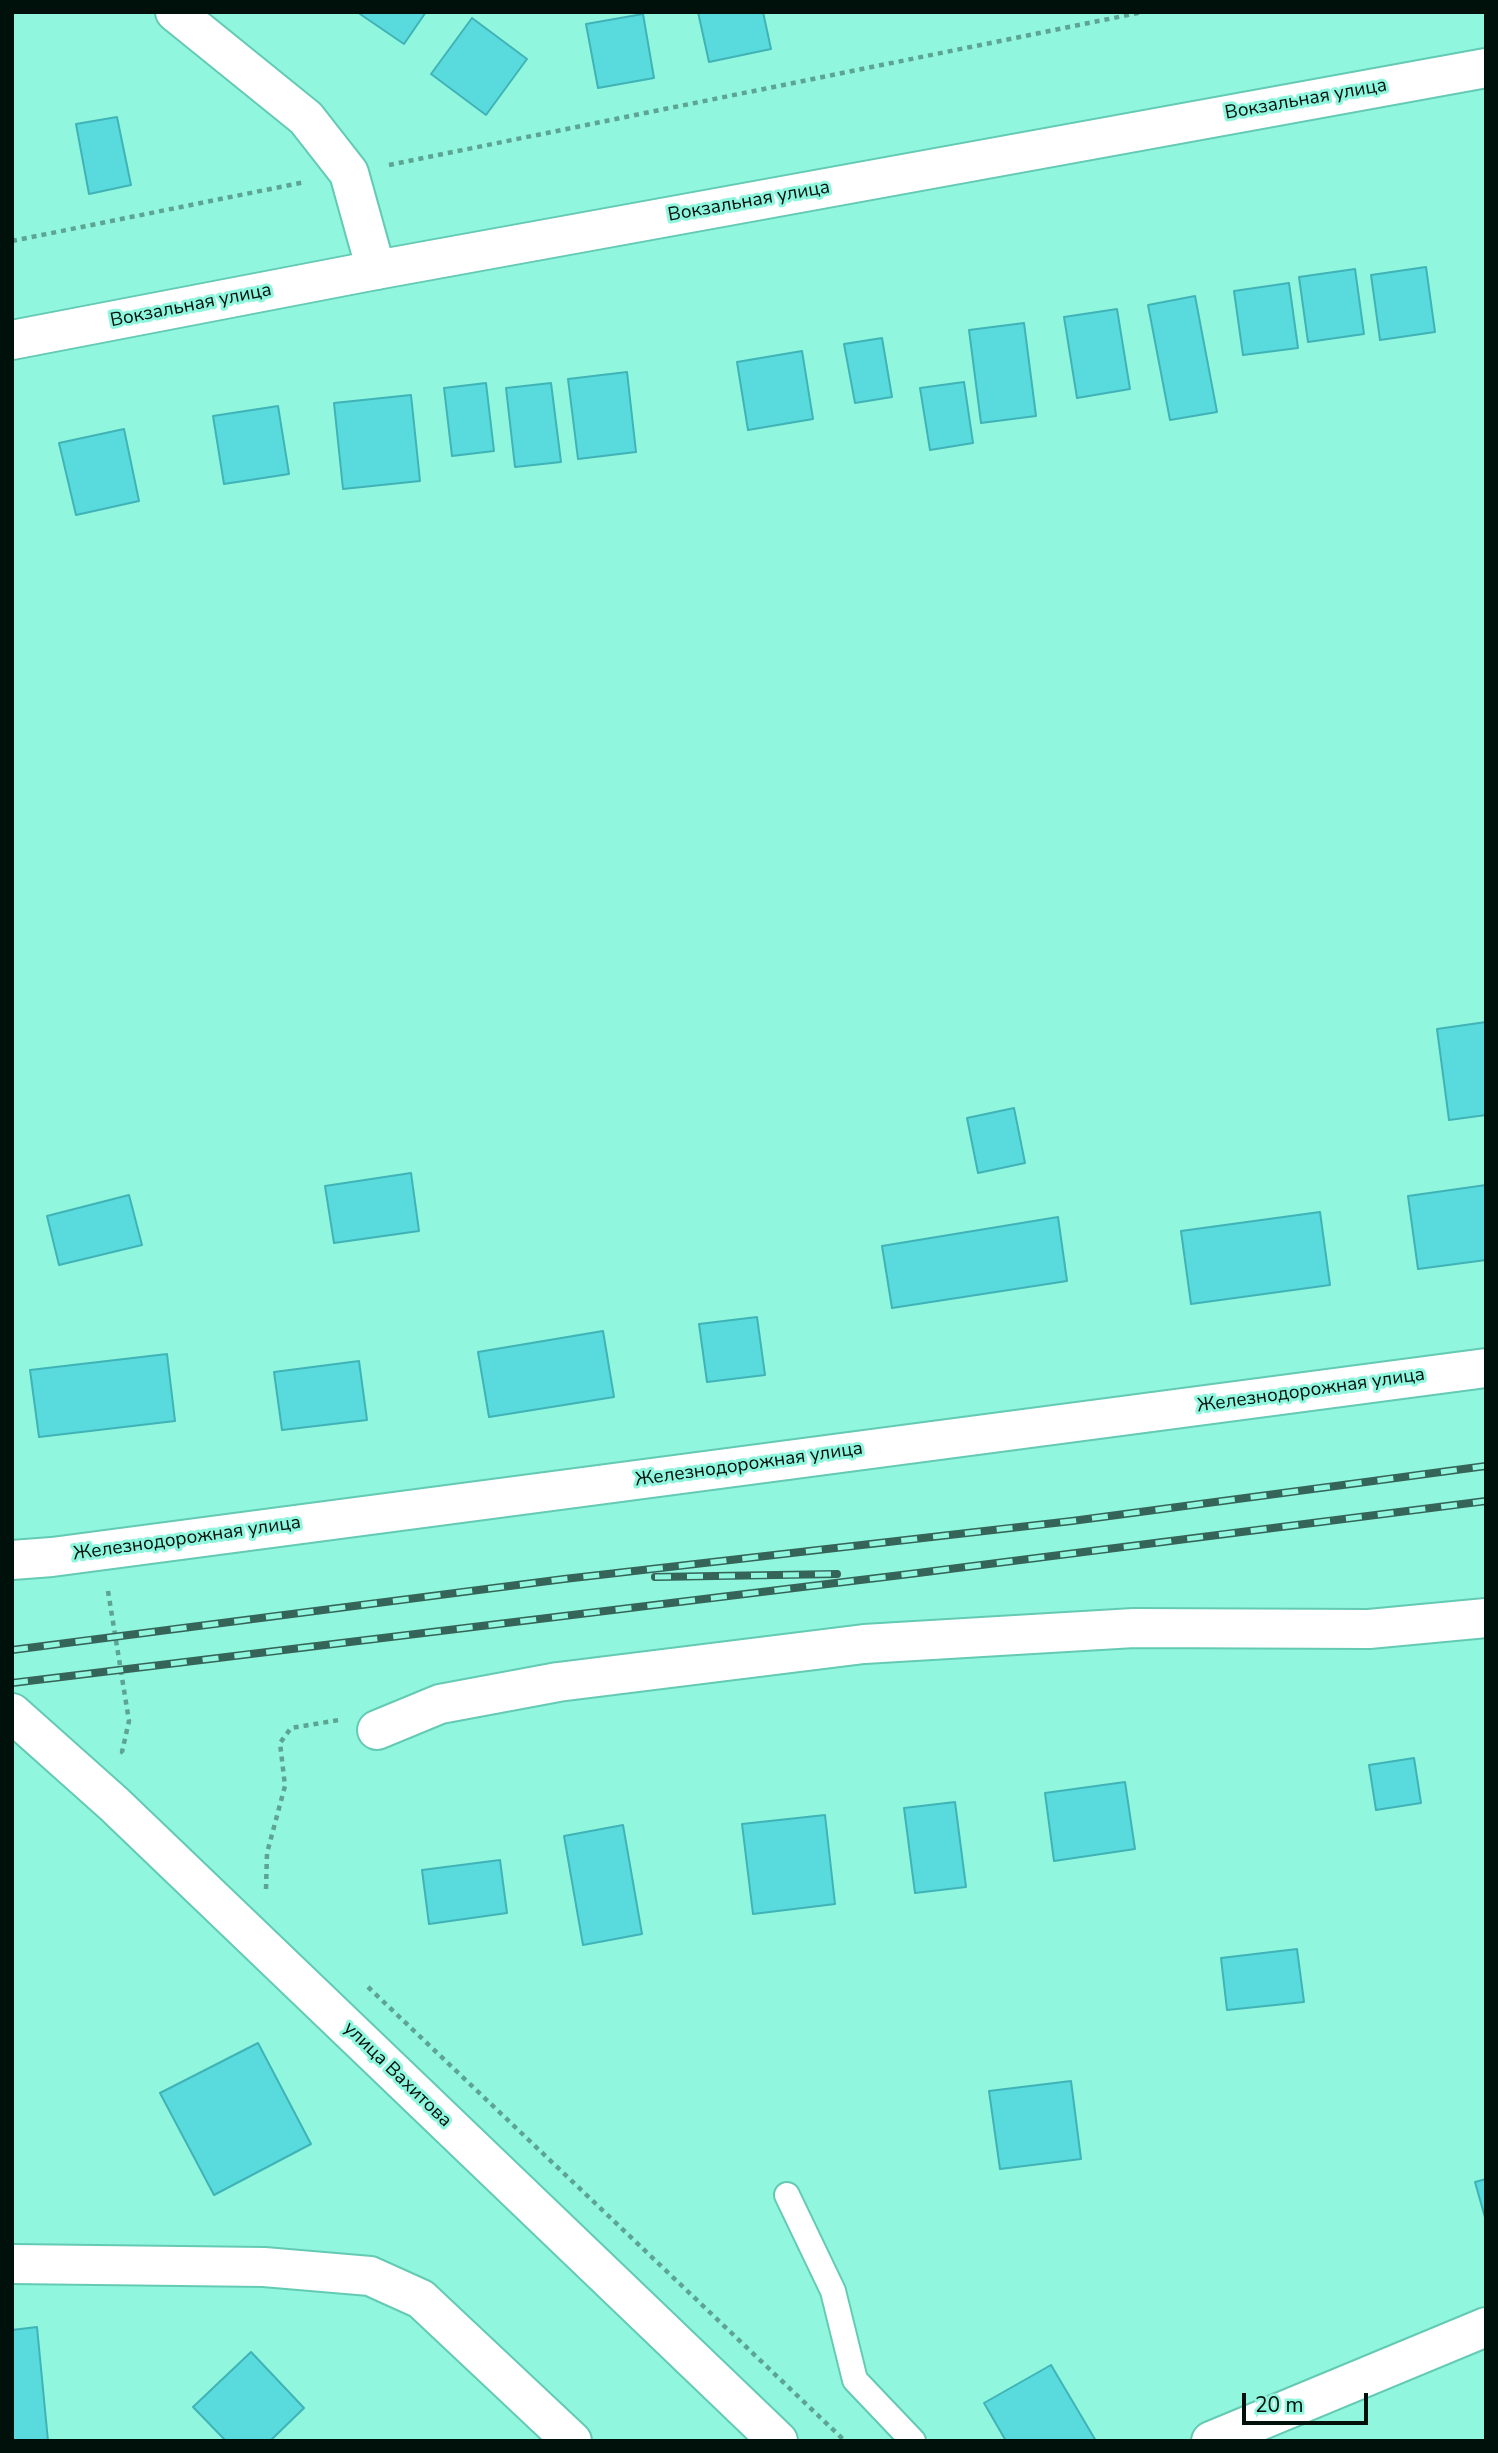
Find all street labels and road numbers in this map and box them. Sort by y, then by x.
street label: Вокзальная улица [1223,75,1389,125]
street label: Вокзальная улица [666,177,832,227]
street label: Вокзальная улица [108,279,274,333]
street label: Железнодорожная улица [1196,1364,1426,1418]
street label: Железнодорожная улица [634,1438,864,1492]
street label: Железнодорожная улица [72,1512,302,1566]
street label: улица Вахитова [338,2017,456,2133]

